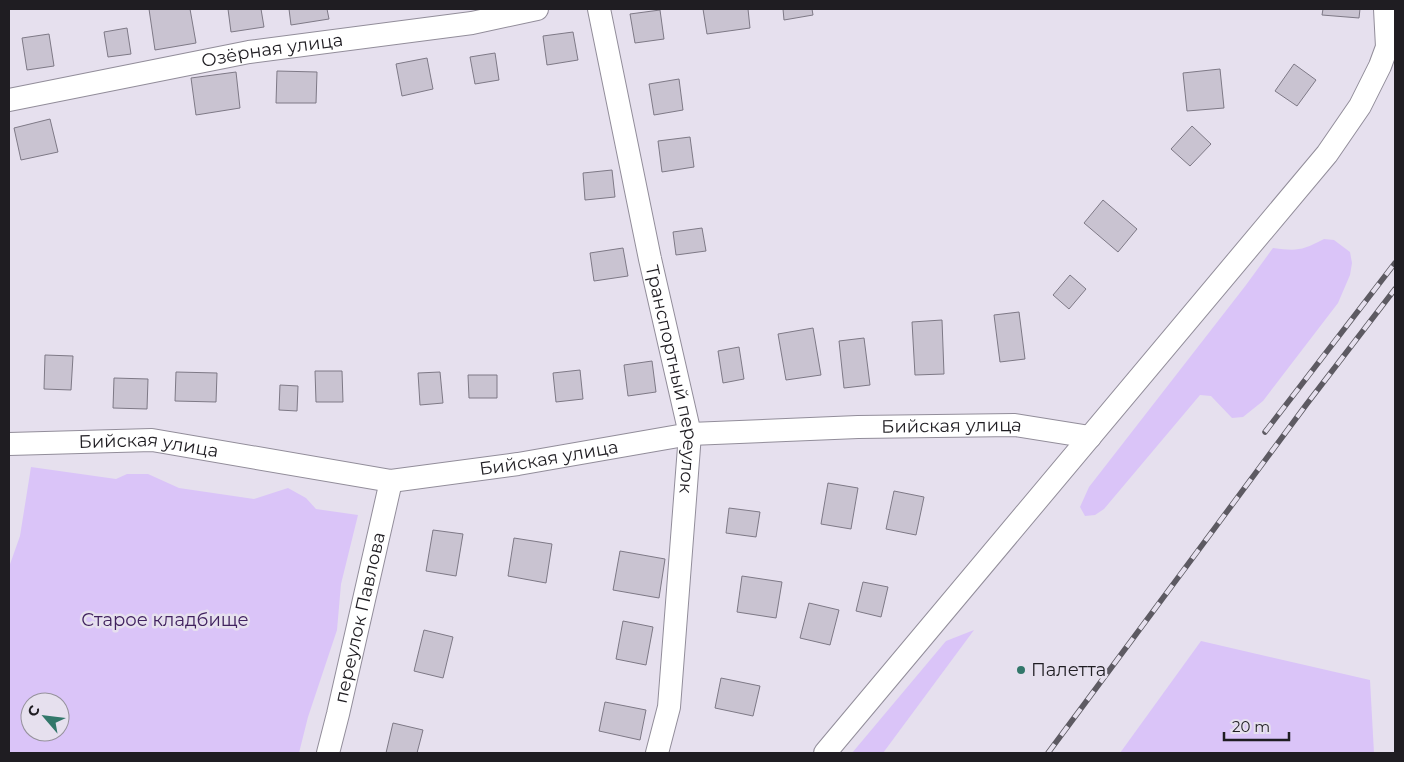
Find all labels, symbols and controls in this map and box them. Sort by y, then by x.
street label: Озёрная улица [200,29,344,72]
street label: Транспортный переулок [641,263,702,495]
street label: Бийская улица [881,414,1024,438]
street label: Бийская улица [78,428,220,462]
street label: Бийская улица [478,436,620,480]
street label: переулок Павлова [330,530,390,705]
park label: Старое кладбище [81,609,249,631]
place label: Палетта [1031,659,1106,681]
marker: Палетта [1015,664,1027,676]
north arrow [20,692,70,742]
text: С [23,702,44,720]
scale bar [1224,710,1289,742]
text: 20 m [1232,717,1270,736]

